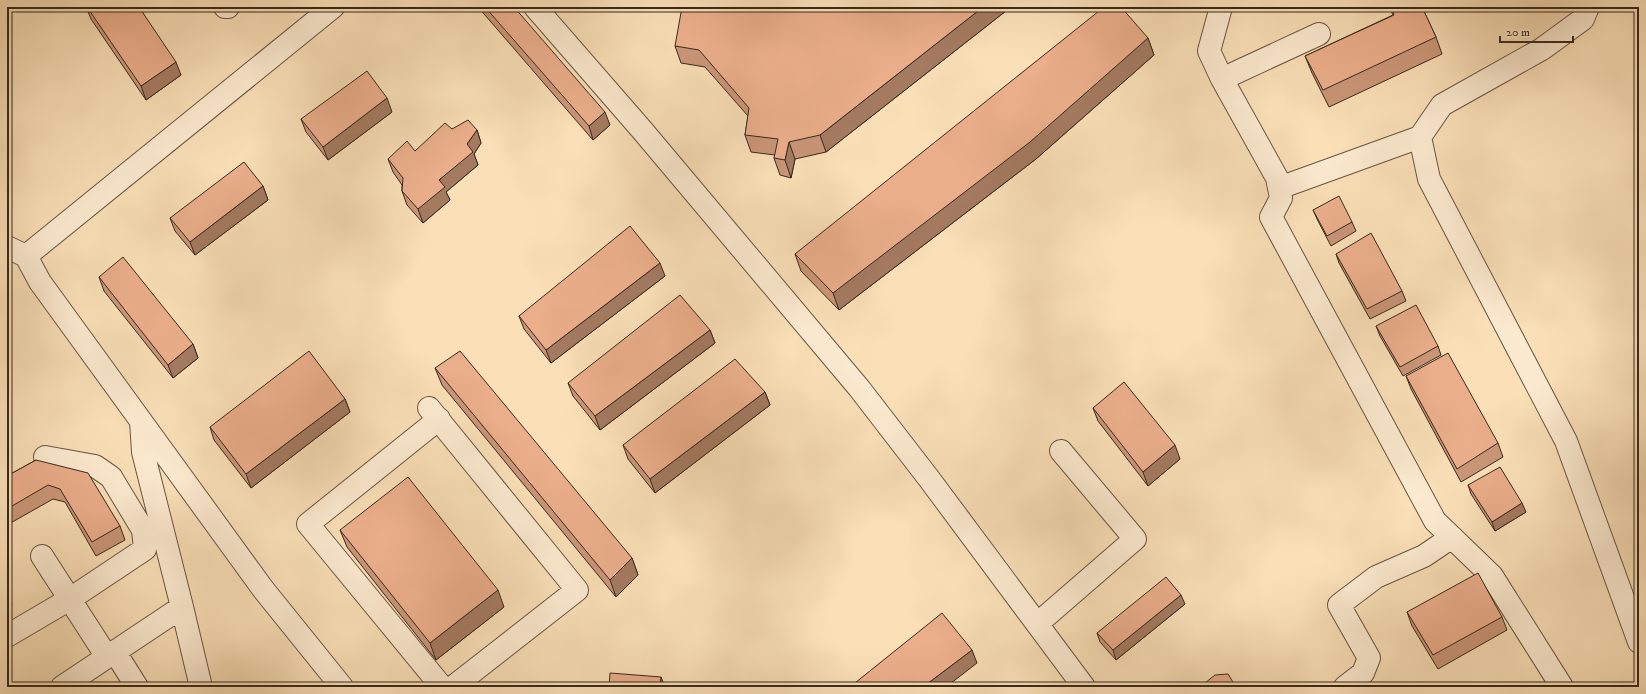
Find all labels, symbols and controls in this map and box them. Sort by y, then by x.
scale bar [1500,18,1573,44]
text: 20 m [1506,25,1530,40]

